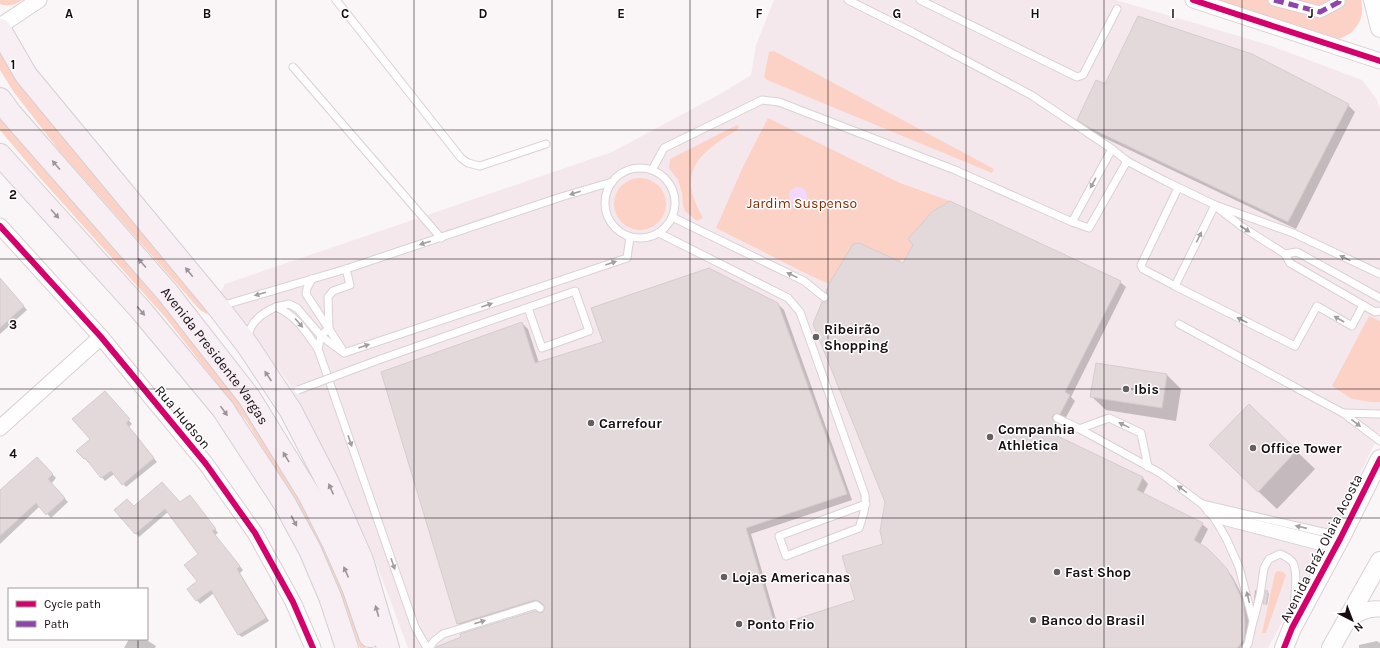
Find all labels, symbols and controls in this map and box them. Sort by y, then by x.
text: A [65,6,73,21]
text: B [203,6,211,21]
text: C [341,6,349,21]
text: D [479,6,488,21]
text: E [617,6,625,21]
text: F [755,6,763,21]
text: G [893,6,901,21]
text: H [1030,6,1040,21]
text: I [1171,6,1175,21]
text: J [1308,6,1314,21]
text: 1 [11,57,15,72]
one-way arrow [52,160,61,170]
one-way arrow [1090,177,1097,189]
text: 2 [9,187,17,202]
one-way arrow [568,190,580,196]
park label: Jardim Suspenso [747,195,857,212]
one-way arrow [50,209,59,220]
one-way arrow [1240,225,1251,232]
one-way arrow [1195,232,1202,243]
one-way arrow [418,240,430,246]
one-way arrow [1339,255,1350,261]
one-way arrow [137,258,146,269]
one-way arrow [605,260,617,266]
one-way arrow [185,267,194,278]
one-way arrow [786,272,798,278]
street label: Avenida Presidente Vargas [157,283,272,428]
one-way arrow [254,291,266,297]
one-way arrow [482,301,494,307]
one-way arrow [137,306,146,316]
one-way arrow [1333,315,1344,322]
text: 3 [9,317,17,332]
one-way arrow [1237,317,1248,323]
one-way arrow [294,318,304,328]
place label: Ribeirão Shopping [824,321,888,354]
marker: Ribeirão Shopping [811,332,821,342]
one-way arrow [359,343,371,349]
one-way arrow [264,371,272,381]
place label: Ibis [1134,381,1159,398]
street label: Rua Hudson [151,382,214,453]
marker: Ibis [1121,384,1131,394]
one-way arrow [220,406,228,417]
place label: Carrefour [599,415,662,432]
marker: Carrefour [586,418,596,428]
one-way arrow [1351,419,1362,427]
place label: Companhia Athletica [998,421,1075,454]
one-way arrow [1119,422,1130,428]
marker: Companhia Athletica [985,432,995,442]
one-way arrow [348,436,354,448]
place label: Office Tower [1261,440,1342,457]
marker: Office Tower [1248,443,1258,453]
text: 4 [9,446,17,461]
one-way arrow [283,451,290,463]
street label: Avenida Bráz Olaia Acosta [1277,471,1366,625]
one-way arrow [328,484,334,495]
one-way arrow [1177,485,1187,493]
one-way arrow [291,515,298,527]
one-way arrow [1295,524,1307,530]
one-way arrow [390,559,396,571]
place label: Fast Shop [1065,564,1131,581]
one-way arrow [343,566,349,578]
marker: Fast Shop [1052,567,1062,577]
place label: Lojas Americanas [732,569,850,586]
marker: Lojas Americanas [719,572,729,582]
legend [8,588,148,640]
one-way arrow [1244,591,1250,604]
text: Cycle path [44,597,101,611]
north arrow [1332,600,1372,640]
one-way arrow [374,604,380,616]
place label: Banco do Brasil [1041,612,1145,629]
marker: Banco do Brasil [1028,615,1038,625]
place label: Ponto Frio [747,616,814,633]
text: Path [44,617,69,631]
one-way arrow [474,619,486,625]
marker: Ponto Frio [734,619,744,629]
text: N [1351,620,1366,635]

